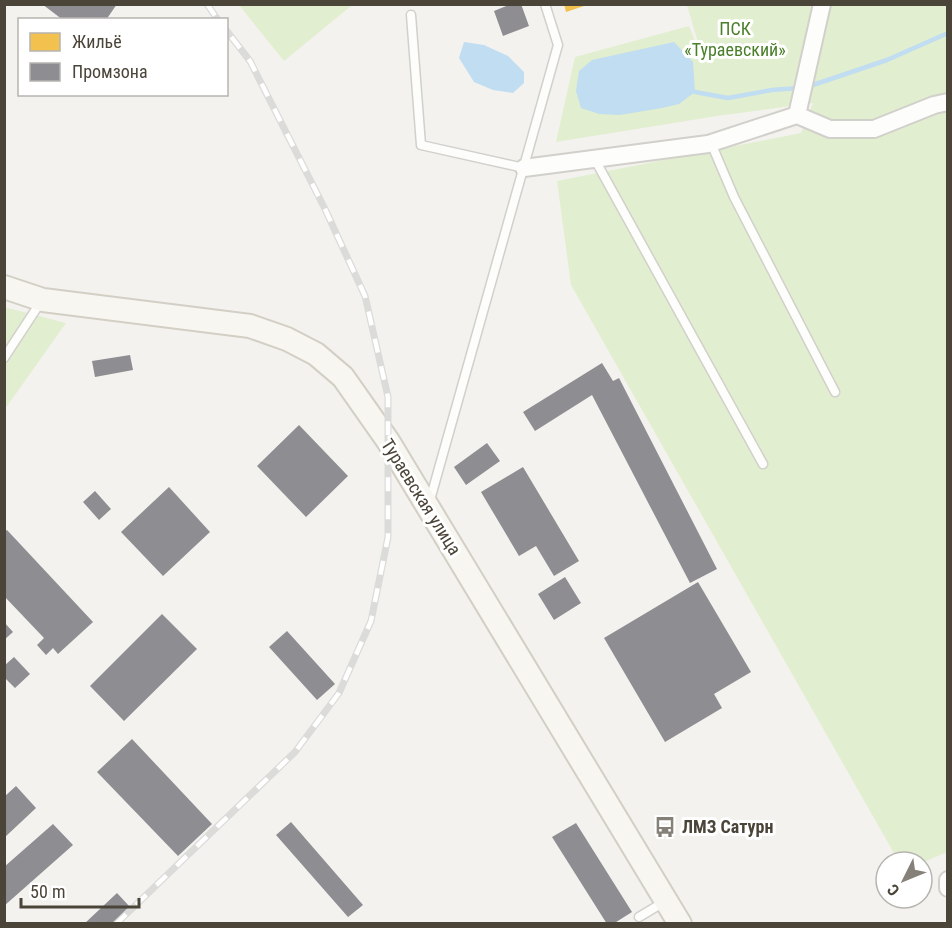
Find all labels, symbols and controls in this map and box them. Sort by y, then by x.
legend [18,18,228,96]
park label: ПСК «Тураевский» [684,18,786,60]
text: Жильё [72,31,122,52]
text: Промзона [72,61,148,82]
street label: Тураевская улица [377,435,466,559]
bus stop icon: ЛМЗ Сатурн [653,815,677,839]
place label: ЛМЗ Сатурн [682,816,773,837]
north arrow [874,850,934,910]
scale bar [21,871,140,909]
text: С [883,880,903,900]
text: 50 m [30,881,65,902]

